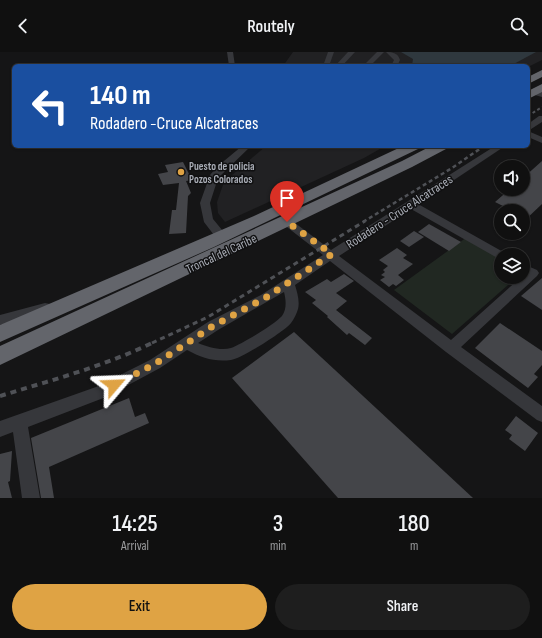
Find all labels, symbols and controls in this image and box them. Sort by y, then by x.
icon: back [12,15,34,37]
icon: search [508,15,530,37]
text: Routely [247,16,295,37]
text: 140 m [90,79,151,112]
icon: left [24,80,76,132]
text: Rodadero -Cruce Alcatraces [90,113,258,134]
place label: Puesto de policia Pozos Colorados [189,160,255,186]
map controls [494,160,530,284]
button: sound [494,160,530,196]
marker: Puesto de policia Pozos Colorados [176,167,186,177]
street label: Rodadero - Cruce Alcatraces [343,171,456,252]
pin [270,181,304,222]
icon: arrive [276,187,298,209]
button: search [494,204,530,240]
street label: Troncal del Caribe [183,231,259,277]
button: layers [494,248,530,284]
position arrow [93,364,135,406]
text: 14:25 [112,509,158,538]
text: 3 [273,509,283,538]
text: 180 [399,509,430,538]
text: Arrival [121,538,149,554]
text: min [270,538,286,554]
text: m [410,538,418,554]
button: Exit [12,584,267,630]
button: Share [275,584,530,630]

